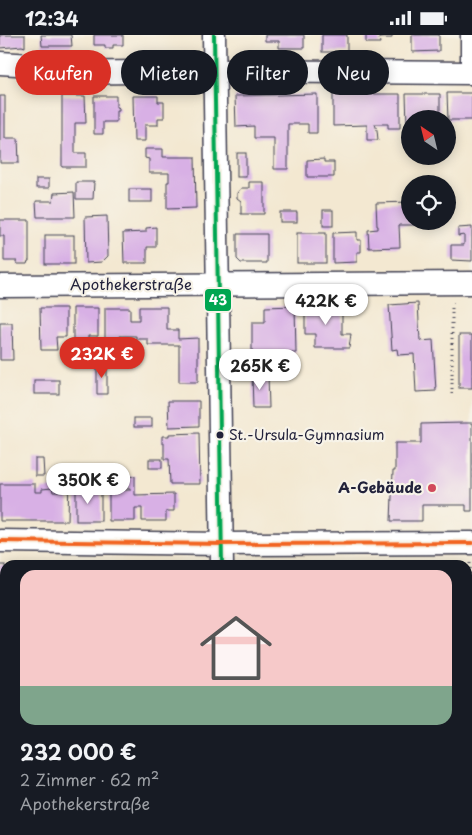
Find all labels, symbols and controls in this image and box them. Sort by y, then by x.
text: 12:34 [25,4,79,32]
chip: Kaufen [15,50,111,95]
chip: Mieten [121,50,217,95]
chip: Filter [227,50,308,95]
chip: Neu [318,50,389,95]
north arrow [401,110,456,165]
map controls [401,110,456,230]
button: locate [401,175,456,230]
street label: Apothekerstraße [70,272,192,295]
pin: 422K € [285,283,367,326]
line badge: 43 [204,288,232,312]
text: 422K € [295,288,357,312]
text: 43 [209,289,227,310]
pin: 232K € [61,337,143,379]
text: 232K € [71,341,133,365]
pin: 265K € [219,349,301,391]
text: 265K € [230,353,290,377]
place label: St.-Ursula-Gymnasium [229,424,385,445]
marker: St.-Ursula-Gymnasium [215,430,225,440]
pin: 350K € [47,463,129,505]
text: 350K € [57,467,119,491]
place label: A-Gebäude [338,475,422,498]
marker: A-Gebäude [426,482,438,494]
icon: home [191,603,281,693]
text: 232 000 € [20,735,136,767]
text: 2 Zimmer · 62 m² [20,767,159,791]
text: Apothekerstraße [20,791,150,815]

